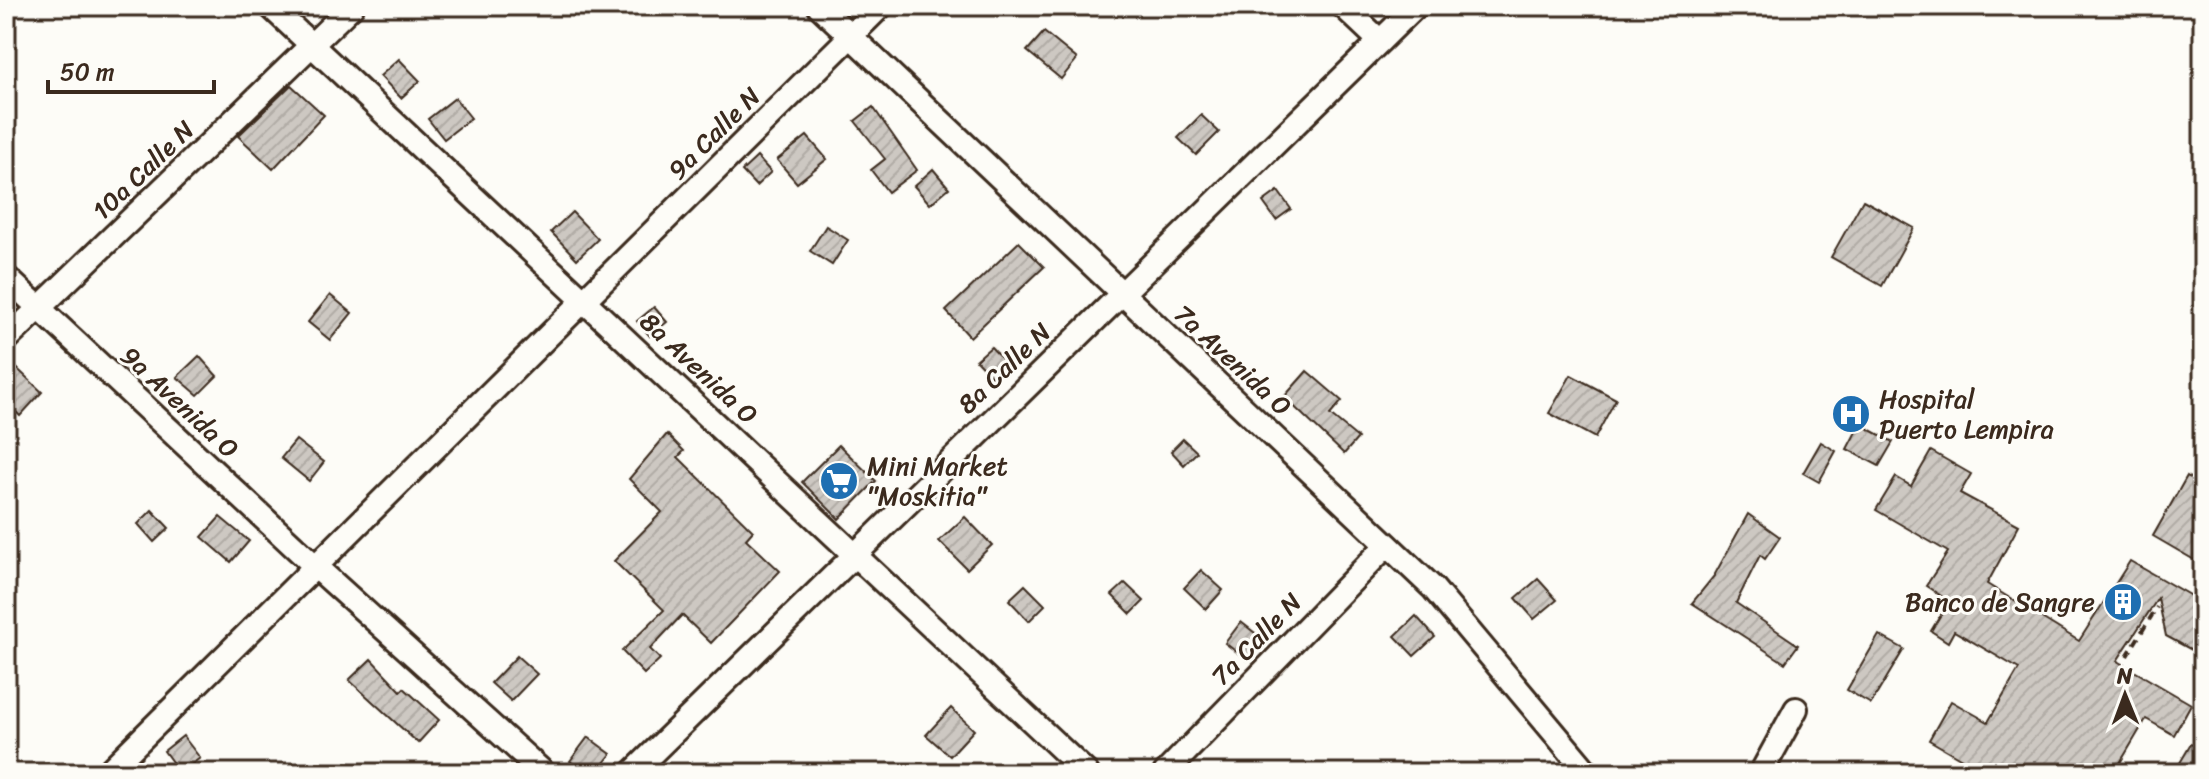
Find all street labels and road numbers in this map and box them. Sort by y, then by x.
street label: 9a Calle N [656,75,772,191]
street label: 10a Calle N [81,109,205,231]
street label: 7a Avenida O [1163,292,1303,428]
street label: 8a Avenida O [629,300,769,436]
street label: 8a Calle N [946,311,1062,425]
street label: 9a Avenida O [110,334,250,470]
street label: 7a Calle N [1199,581,1313,697]

